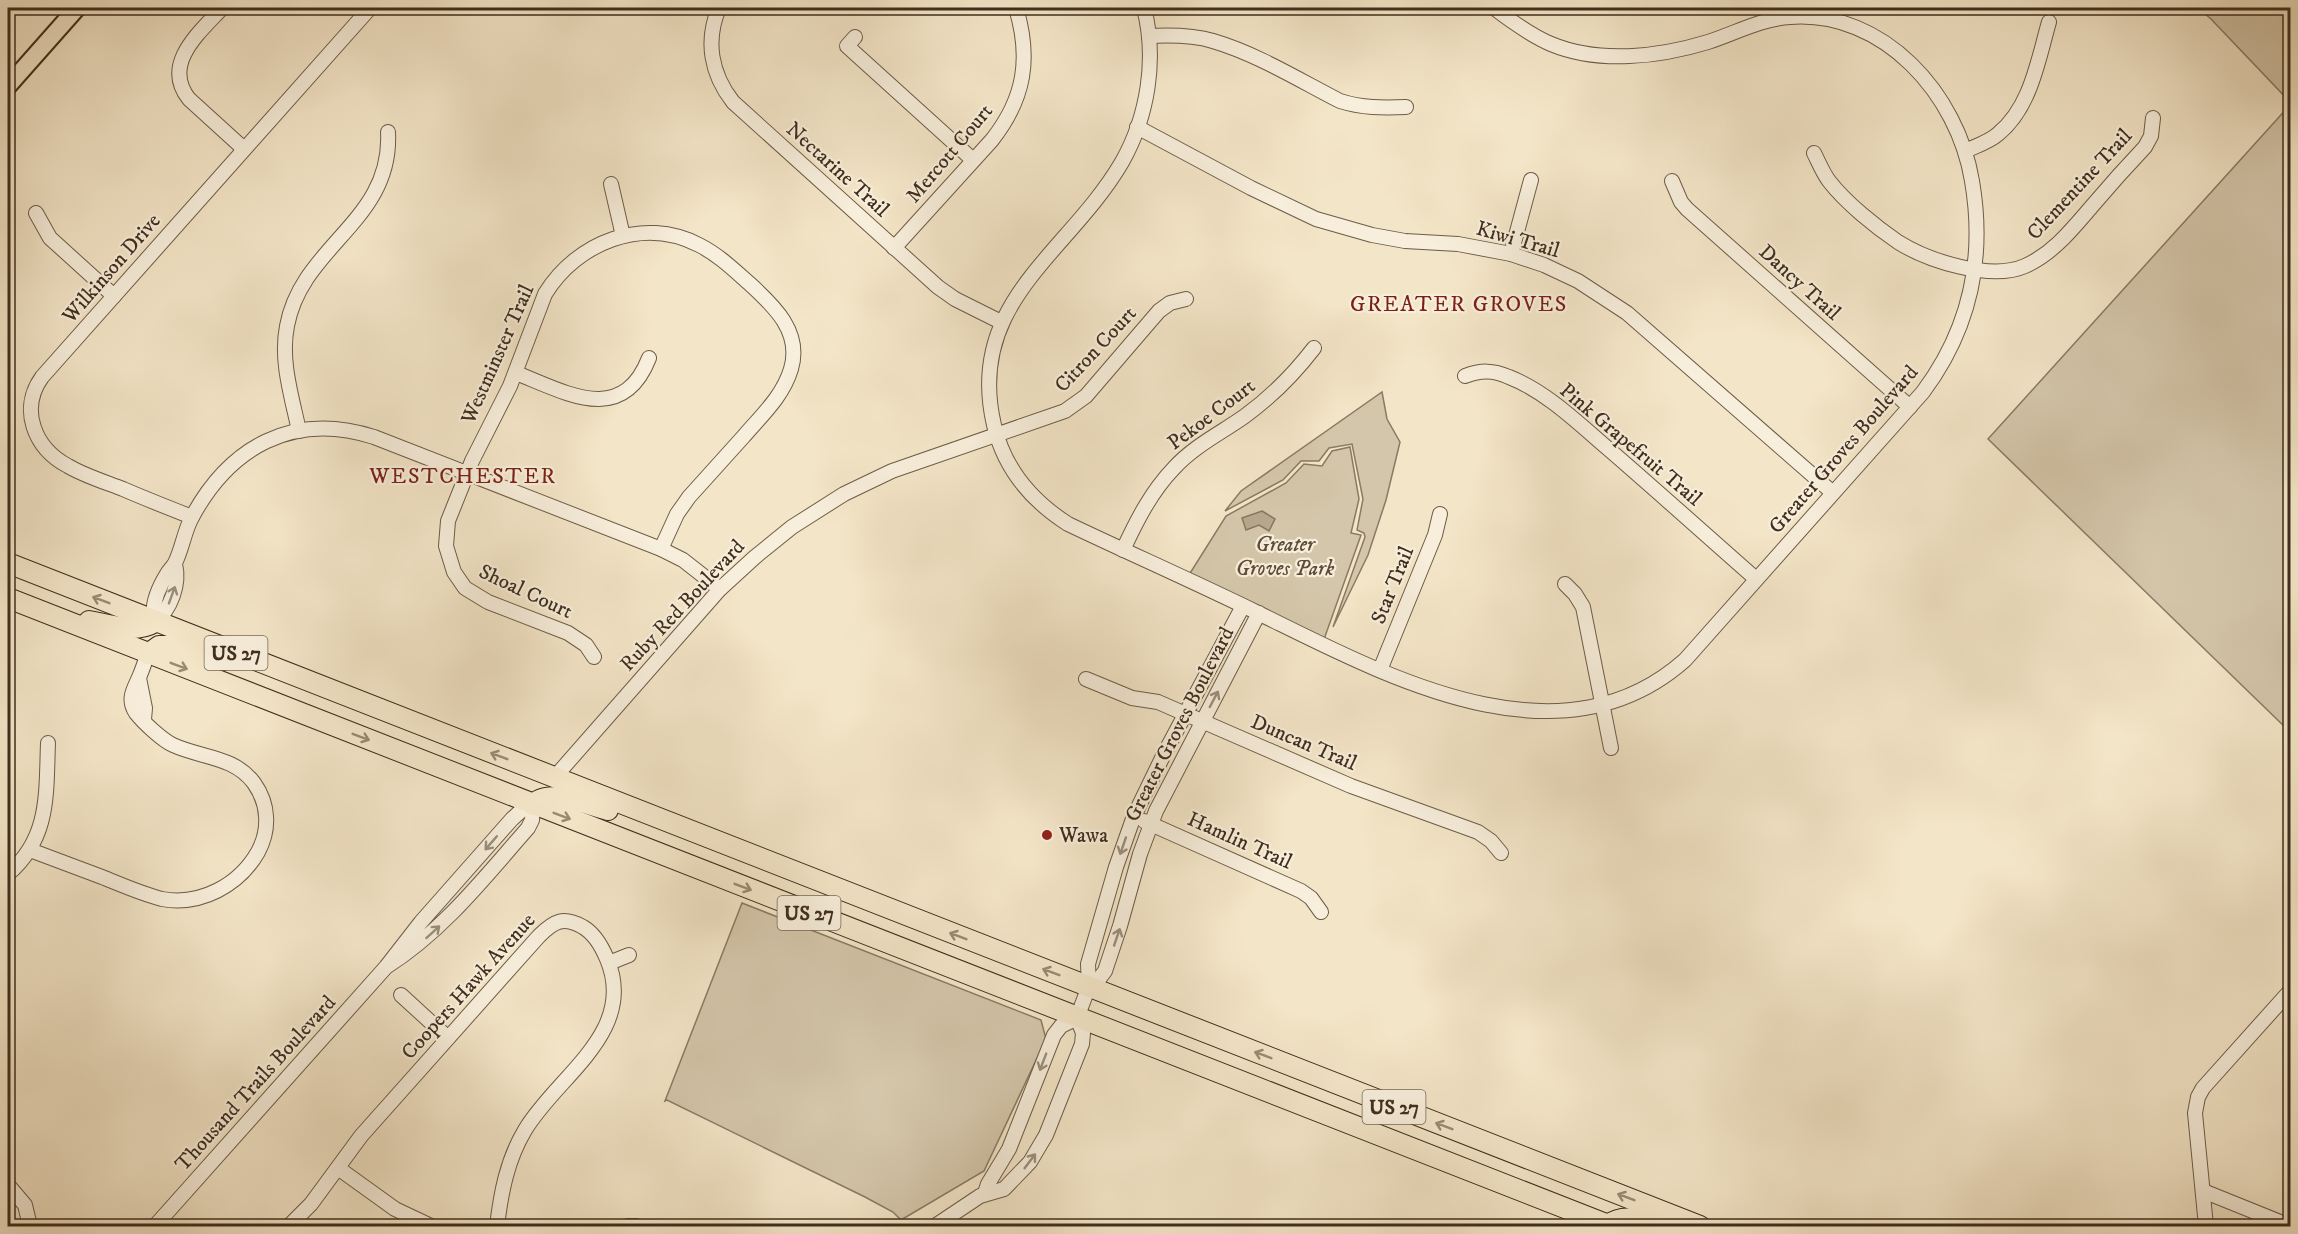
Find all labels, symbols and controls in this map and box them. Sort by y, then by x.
street label: Mercott Court [901,99,999,209]
street label: Nectarine Trail [780,117,895,223]
street label: Clementine Trail [2022,123,2138,246]
street label: Wilkinson Drive [56,208,167,330]
street label: Kiwi Trail [1473,216,1563,264]
street label: Dancy Trail [1753,239,1846,327]
street label: Westminster Trail [455,280,541,429]
district label: GREATER GROVES [1350,291,1568,318]
street label: Citron Court [1049,301,1142,398]
street label: Greater Groves Boulevard [1763,360,1924,539]
street label: Pekoe Court [1163,373,1261,456]
street label: Pink Grapefruit Trail [1554,378,1707,512]
district label: WESTCHESTER [368,463,557,490]
park label: Greater Groves Park [1236,532,1334,582]
street label: Ruby Red Boulevard [615,534,751,677]
street label: Star Trail [1366,542,1420,628]
street label: Shoal Court [474,559,577,625]
one-way arrow [168,586,179,605]
one-way arrow [92,594,110,605]
street label: Greater Groves Boulevard [1120,622,1240,826]
road number: US 27 [204,636,268,670]
one-way arrow [169,661,188,672]
one-way arrow [1208,691,1220,709]
street label: Duncan Trail [1247,709,1361,777]
one-way arrow [351,732,369,743]
one-way arrow [491,750,509,761]
street label: Hamlin Trail [1183,806,1297,876]
one-way arrow [552,811,570,822]
place label: Wawa [1058,823,1108,849]
marker: Wawa [1040,828,1054,842]
one-way arrow [484,835,497,851]
one-way arrow [1116,836,1127,855]
one-way arrow [733,882,752,893]
road number: US 27 [778,896,840,930]
street label: Coopers Hawk Avenue [396,908,542,1065]
one-way arrow [425,925,440,939]
one-way arrow [1112,928,1123,947]
one-way arrow [949,930,968,941]
one-way arrow [1042,966,1060,977]
street label: Thousand Trails Boulevard [170,990,342,1177]
one-way arrow [1254,1049,1272,1060]
one-way arrow [1037,1052,1048,1071]
road number: US 27 [1362,1090,1426,1124]
one-way arrow [1435,1120,1454,1131]
one-way arrow [1024,1153,1037,1169]
one-way arrow [1617,1191,1635,1202]

